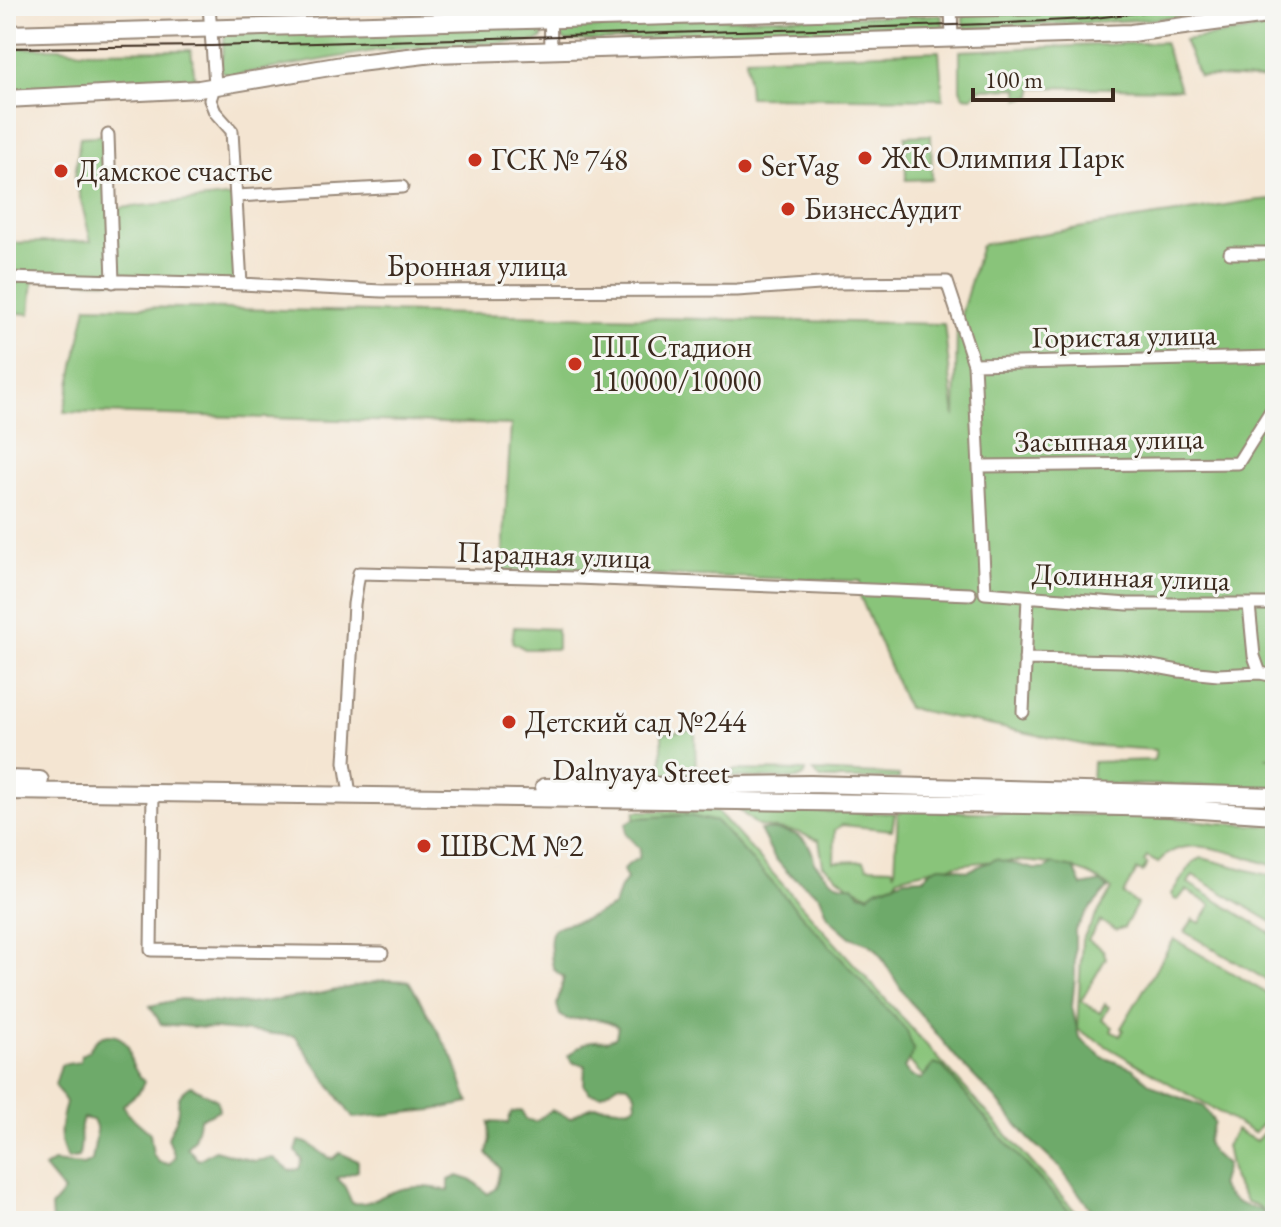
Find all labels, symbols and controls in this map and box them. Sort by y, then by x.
scale bar [973,52,1113,102]
text: 100 m [985,64,1043,95]
place label: ЖК Олимпия Парк [880,138,1125,177]
place label: ГСК № 748 [491,140,628,179]
place label: SerVag [761,146,840,185]
marker: ЖК Олимпия Парк [856,149,874,167]
place label: Дамское счастье [77,151,273,190]
marker: ГСК № 748 [466,151,484,169]
marker: SerVag [736,157,754,175]
marker: Дамское счастье [52,162,70,180]
place label: БизнесАудит [804,189,961,228]
marker: БизнесАудит [779,200,797,218]
street label: Бронная улица [387,246,567,285]
street label: Гористая улица [1031,314,1217,357]
place label: ПП Стадион 110000/10000 [591,327,761,400]
marker: ПП Стадион 110000/10000 [566,355,584,373]
street label: Засыпная улица [1014,418,1204,461]
street label: Парадная улица [456,532,652,577]
street label: Долинная улица [1031,554,1231,599]
place label: Детский сад №244 [525,702,747,741]
marker: Детский сад №244 [500,713,518,731]
street label: Dalnyaya Street [552,749,731,792]
place label: ШВСМ №2 [440,826,584,865]
marker: ШВСМ №2 [415,837,433,855]

